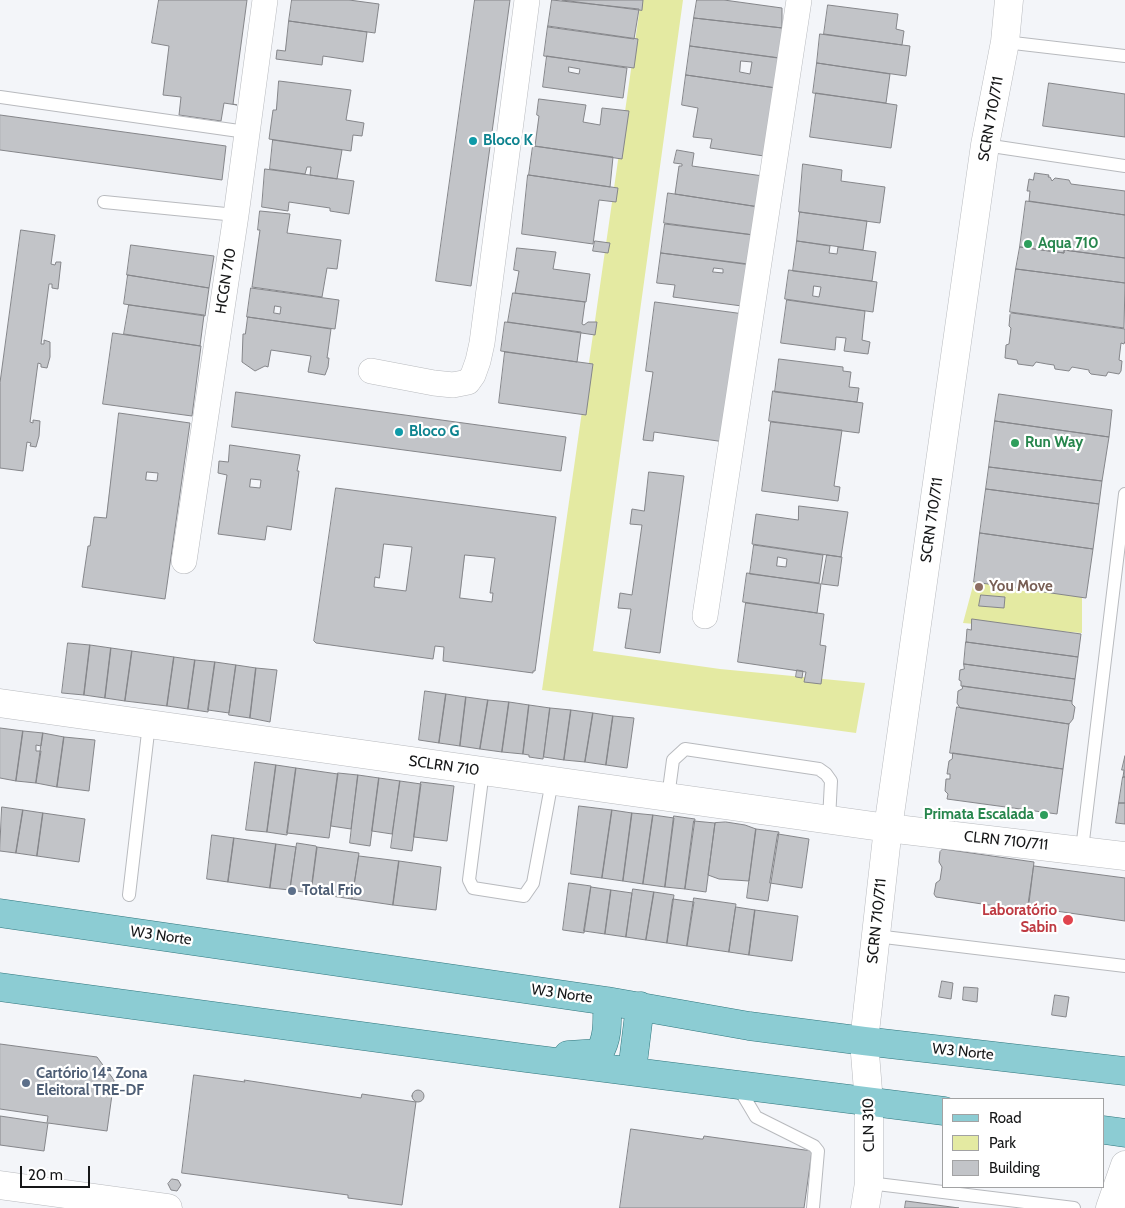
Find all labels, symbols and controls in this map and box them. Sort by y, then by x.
street label: SCRN 710/711 [975,75,1007,163]
place label: Bloco K [483,132,533,150]
marker: Bloco K [467,135,479,147]
place label: Aqua 710 [1038,235,1099,253]
marker: Aqua 710 [1022,238,1034,250]
street label: HCGN 710 [212,247,240,315]
place label: Bloco G [409,423,459,441]
marker: Bloco G [393,426,405,438]
place label: Run Way [1025,434,1083,452]
marker: Run Way [1009,437,1021,449]
street label: SCRN 710/711 [917,476,947,564]
place label: You Move [989,578,1053,596]
marker: You Move [973,581,985,593]
street label: SCLRN 710 [407,752,481,780]
place label: Primata Escalada [924,806,1034,824]
marker: Primata Escalada [1038,809,1050,821]
street label: CLRN 710/711 [963,828,1049,854]
street label: SCRN 710/711 [864,877,890,965]
place label: Total Frio [302,882,362,900]
marker: Total Frio [286,885,298,897]
place label: Laboratório Sabin [982,902,1057,937]
marker: Laboratório Sabin [1061,913,1075,927]
street label: W3 Norte [129,923,193,949]
street label: W3 Norte [530,981,594,1007]
street label: W3 Norte [931,1040,995,1064]
place label: Cartório 14ª Zona Eleitoral TRE-DF [36,1065,148,1100]
marker: Cartório 14ª Zona Eleitoral TRE-DF [20,1077,32,1089]
street label: CLN 310 [860,1098,878,1152]
legend [942,1098,1105,1188]
text: Road [989,1109,1022,1127]
text: Park [989,1134,1016,1152]
scale bar [22,1156,92,1188]
text: Building [989,1159,1040,1177]
text: 20 m [28,1166,63,1184]

